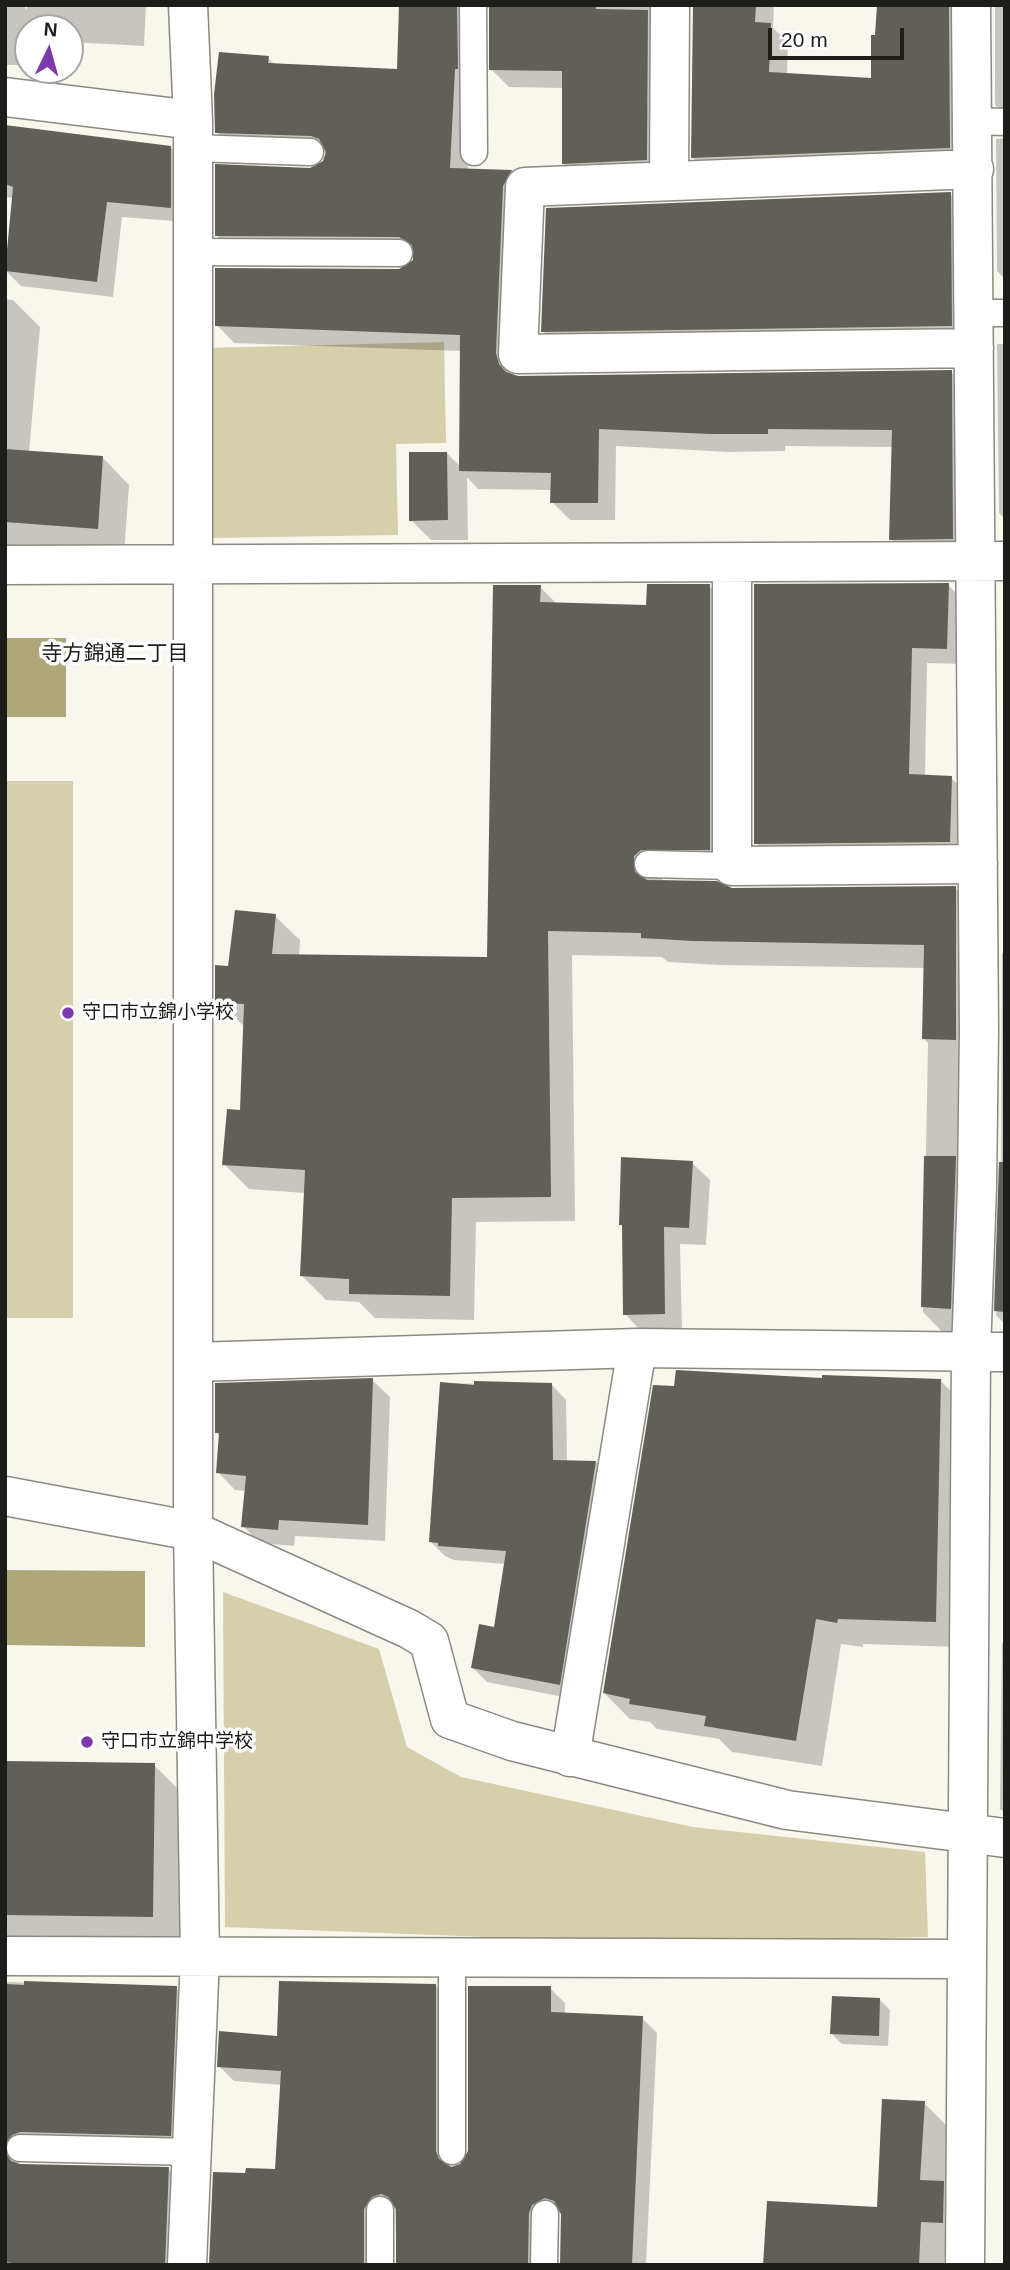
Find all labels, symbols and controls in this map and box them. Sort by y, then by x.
north arrow [14,14,84,84]
scale bar [772,14,908,58]
text: N [43,19,58,41]
text: 20 m [781,28,828,51]
district label: 寺方錦通二丁目 [42,641,188,667]
place label: 守口市立錦小学校 [82,1002,234,1024]
marker: 守口市立錦小学校 [60,1005,76,1021]
place label: 守口市立錦中学校 [101,1731,253,1753]
marker: 守口市立錦中学校 [79,1734,95,1750]

